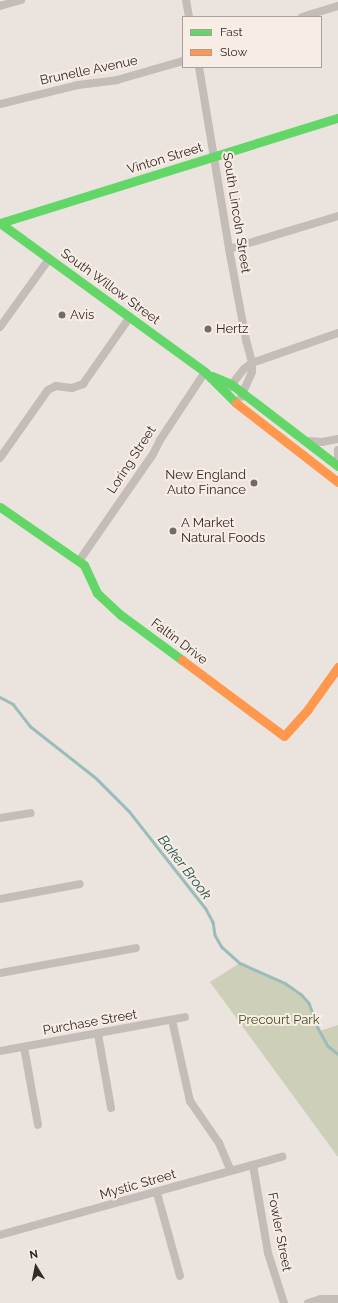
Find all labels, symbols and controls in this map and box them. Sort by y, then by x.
legend [182,16,322,68]
text: Fast [220,25,243,39]
text: Slow [220,45,247,59]
street label: Brunelle Avenue [39,53,139,89]
street label: Vinton Street [125,140,205,178]
street label: South Lincoln Street [219,152,253,274]
street label: South Willow Street [57,246,163,328]
place label: Avis [70,307,94,323]
marker: Avis [57,310,67,320]
place label: Hertz [216,321,248,337]
marker: Hertz [203,324,213,334]
street label: Loring Street [104,423,160,497]
place label: New England Auto Finance [165,468,246,499]
marker: New England Auto Finance [249,478,259,488]
place label: A Market Natural Foods [181,516,266,547]
marker: A Market Natural Foods [168,526,178,536]
street label: Faltin Drive [148,616,210,668]
water label: Baker Brook [154,831,216,903]
street label: Purchase Street [42,1007,138,1039]
park label: Precourt Park [238,1012,320,1028]
street label: Mystic Street [98,1167,178,1203]
street label: Fowler Street [264,1191,294,1273]
north arrow [16,1247,56,1287]
text: N [29,1248,39,1262]

